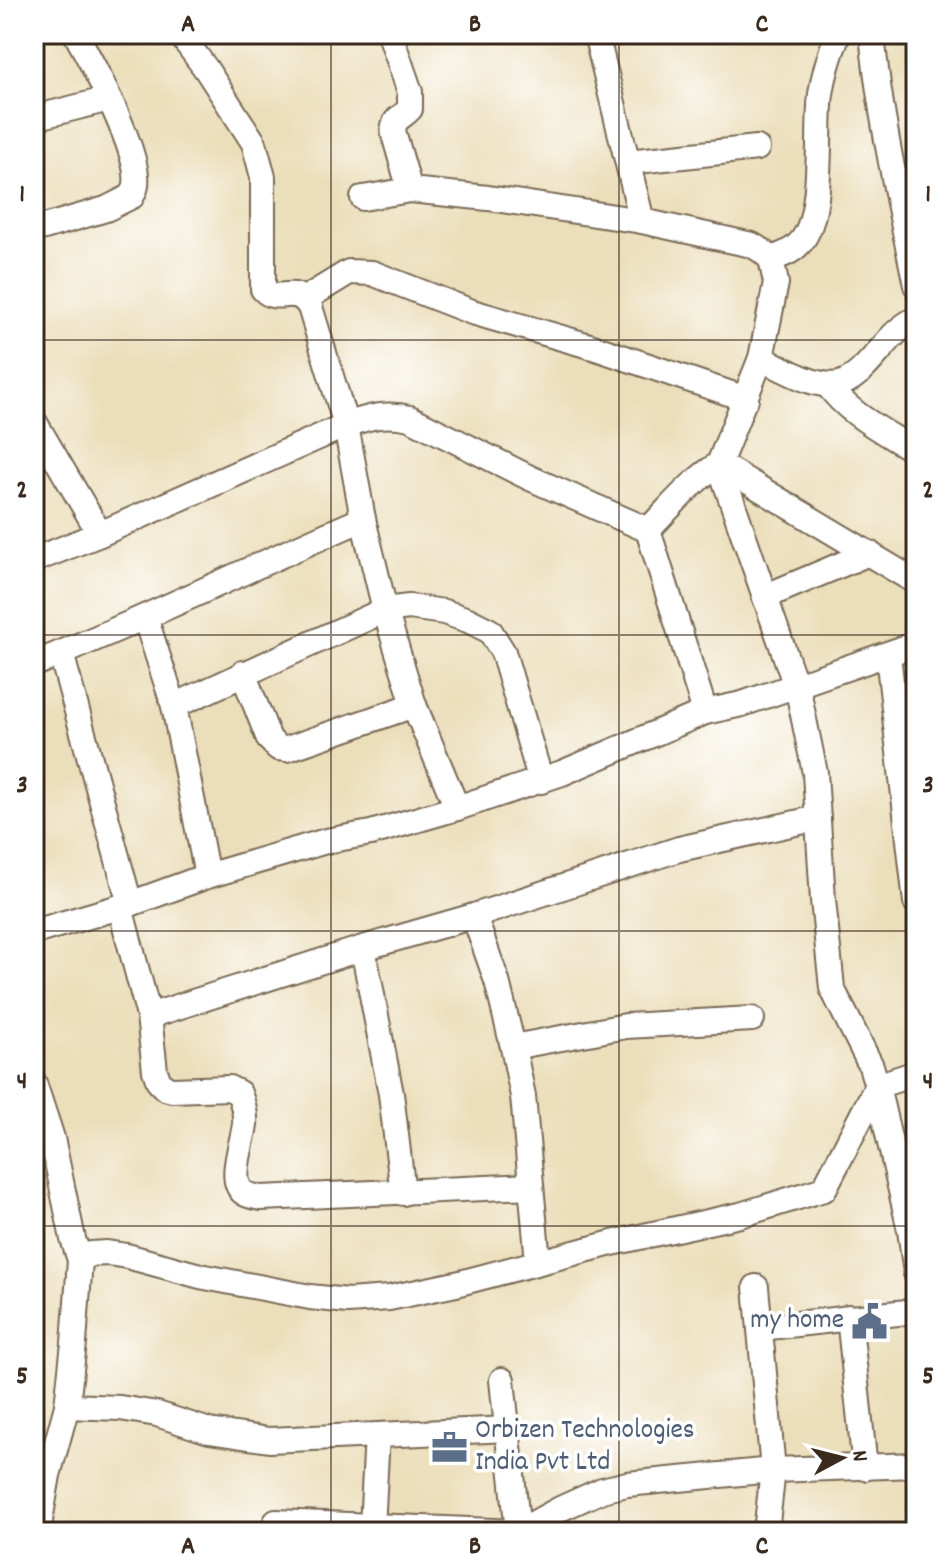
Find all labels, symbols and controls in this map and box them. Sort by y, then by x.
text: A [181,7,195,44]
text: B [469,7,481,44]
text: C [756,7,769,44]
text: 1 [19,177,25,214]
text: 1 [925,177,931,214]
text: 2 [16,473,28,510]
text: 2 [922,473,934,510]
text: 3 [16,768,28,805]
text: 3 [922,768,934,805]
text: 4 [17,1064,27,1101]
text: 4 [923,1064,933,1101]
place label: my home [750,1302,844,1342]
public building icon: my home [851,1303,889,1341]
text: 5 [16,1359,28,1396]
text: 5 [922,1359,934,1396]
place label: Orbizen Technologies India Pvt Ltd [475,1412,695,1484]
north arrow [802,1418,882,1498]
office icon: Orbizen Technologies India Pvt Ltd [430,1429,468,1467]
text: N [842,1449,874,1463]
text: A [181,1529,195,1566]
text: B [469,1529,481,1566]
text: C [756,1529,769,1566]

